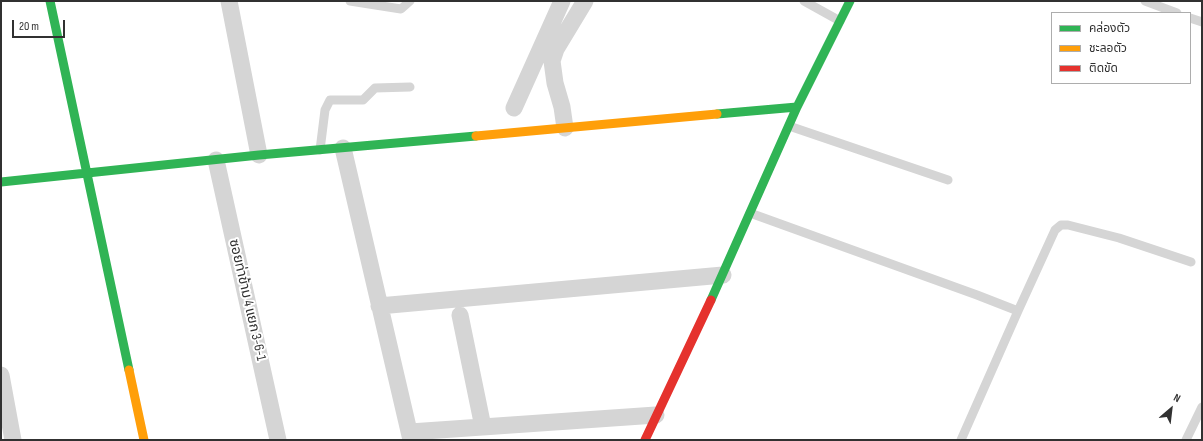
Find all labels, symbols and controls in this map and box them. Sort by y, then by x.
scale bar [14,12,67,38]
legend [1051,12,1191,84]
text: 20 m [19,19,39,34]
text: คล่องตัว [1089,21,1130,36]
text: ชะลอตัว [1089,41,1127,56]
text: ติดขัด [1089,61,1118,76]
street label: ซอยท่าข้าม 4 แยก 3-6-1 [225,238,269,362]
north arrow [1151,389,1191,429]
text: N [1171,391,1183,405]

